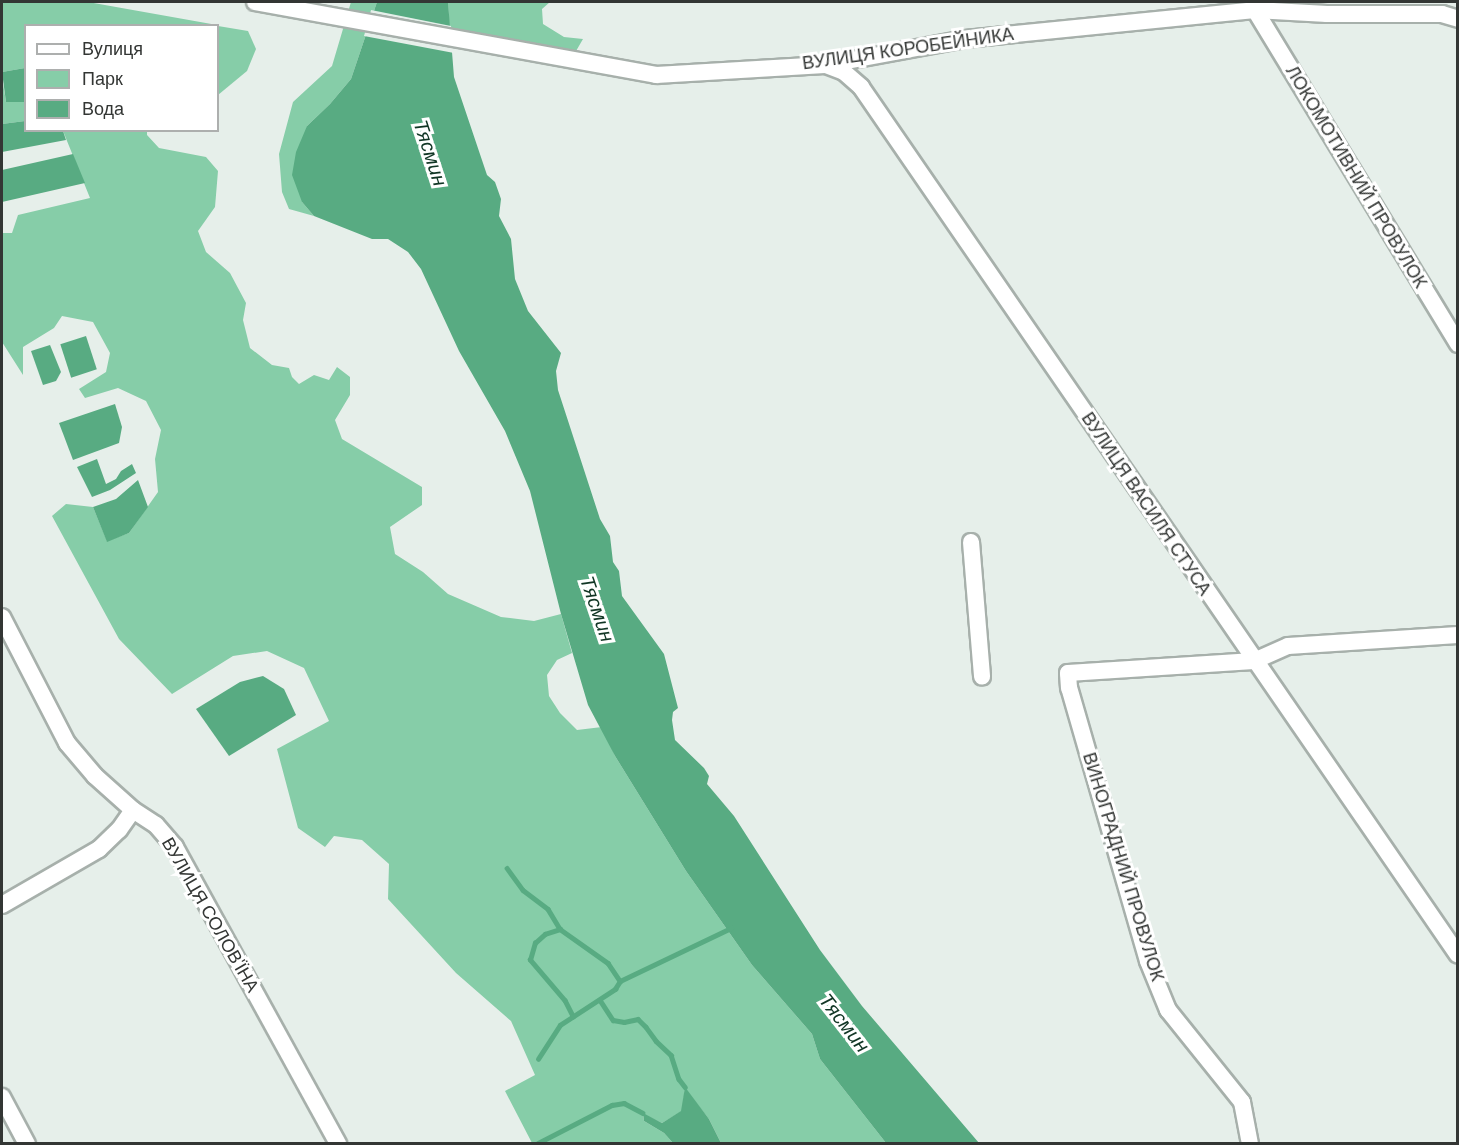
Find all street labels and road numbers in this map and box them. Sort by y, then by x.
street label: ВУЛИЦЯ КОРОБЕЙНИКА [801,23,1015,75]
street label: ЛОКОМОТИВНИЙ ПРОВУЛОК [1281,62,1431,292]
street label: ВУЛИЦЯ ВАСИЛЯ СТУСА [1077,408,1215,600]
street label: ВИНОГРАДНИЙ ПРОВУЛОК [1078,750,1168,984]
street label: ВУЛИЦЯ СОЛОВ'ЇНА [157,834,263,996]

